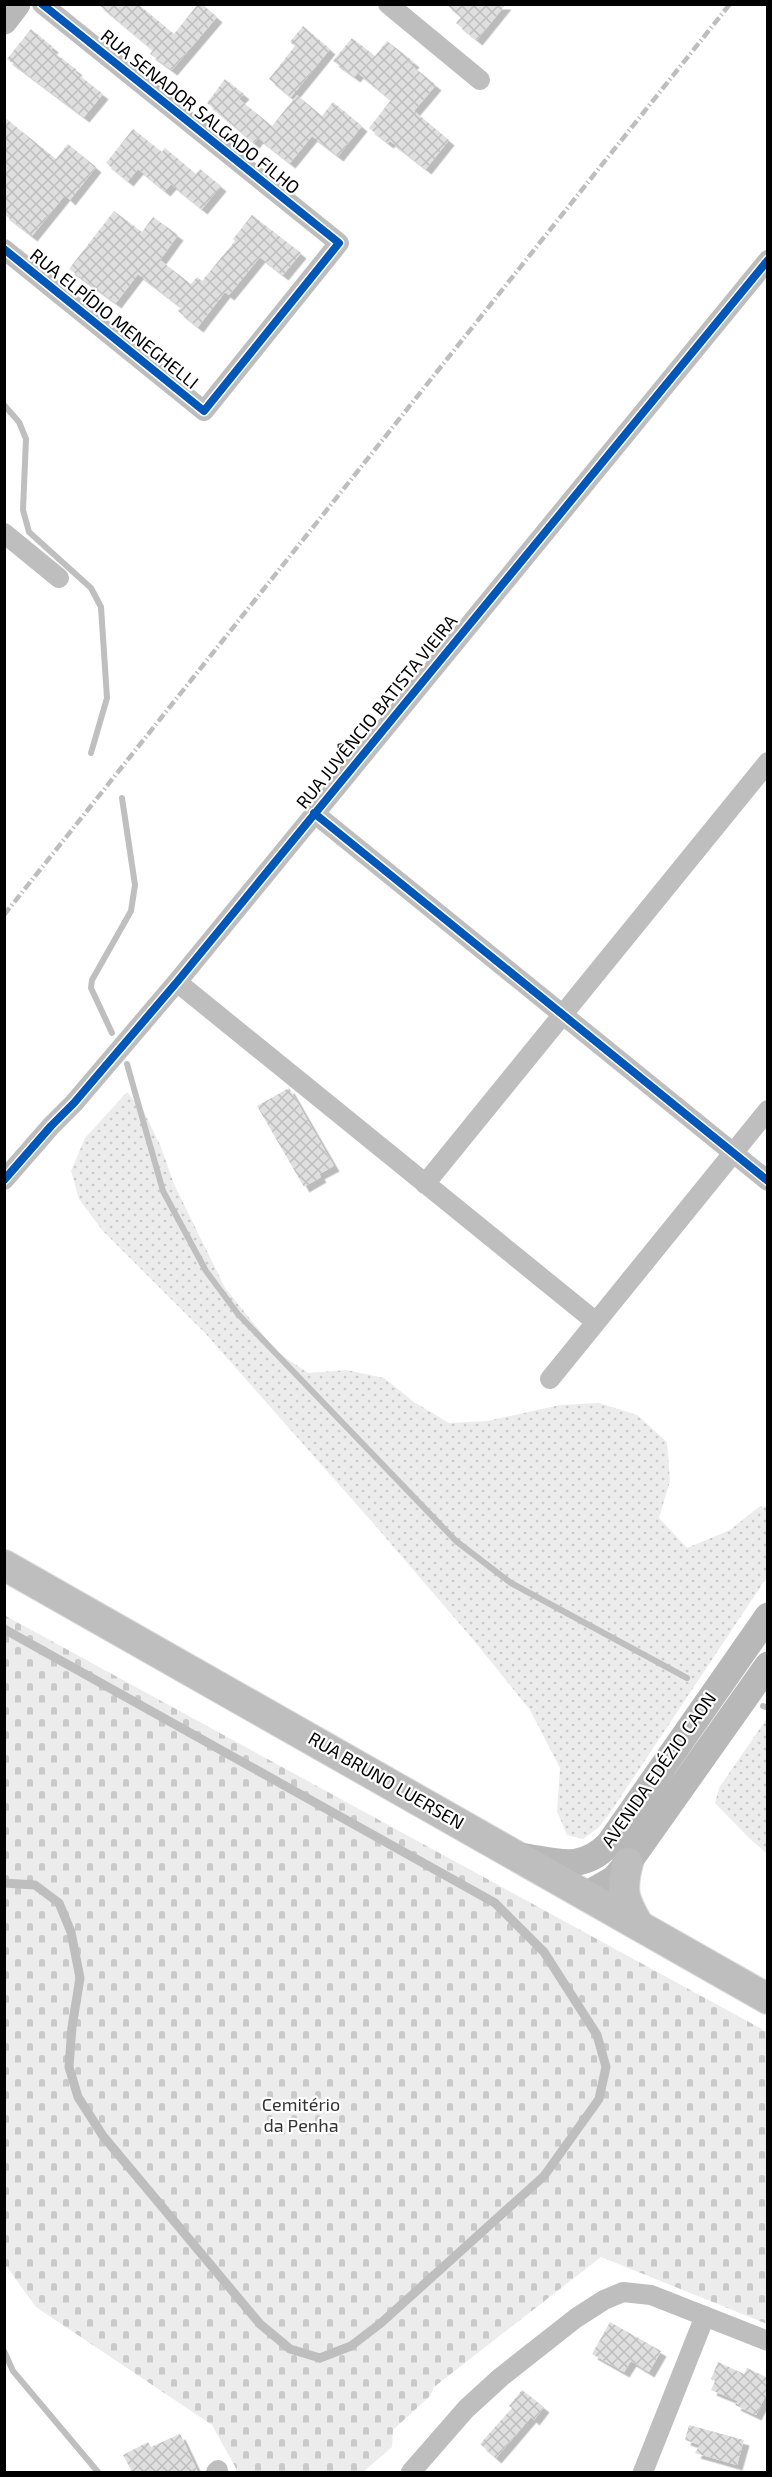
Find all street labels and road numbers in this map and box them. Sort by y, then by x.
street label: RUA SENADOR SALGADO FILHO [97,24,304,198]
street label: RUA ELPÍDIO MENEGHELLI [26,243,203,393]
street label: RUA JUVÊNCIO BATISTA VIEIRA [291,609,462,813]
street label: AVENIDA EDÉZIO CAON [596,1687,720,1851]
street label: RUA BRUNO LUERSEN [305,1727,468,1834]

